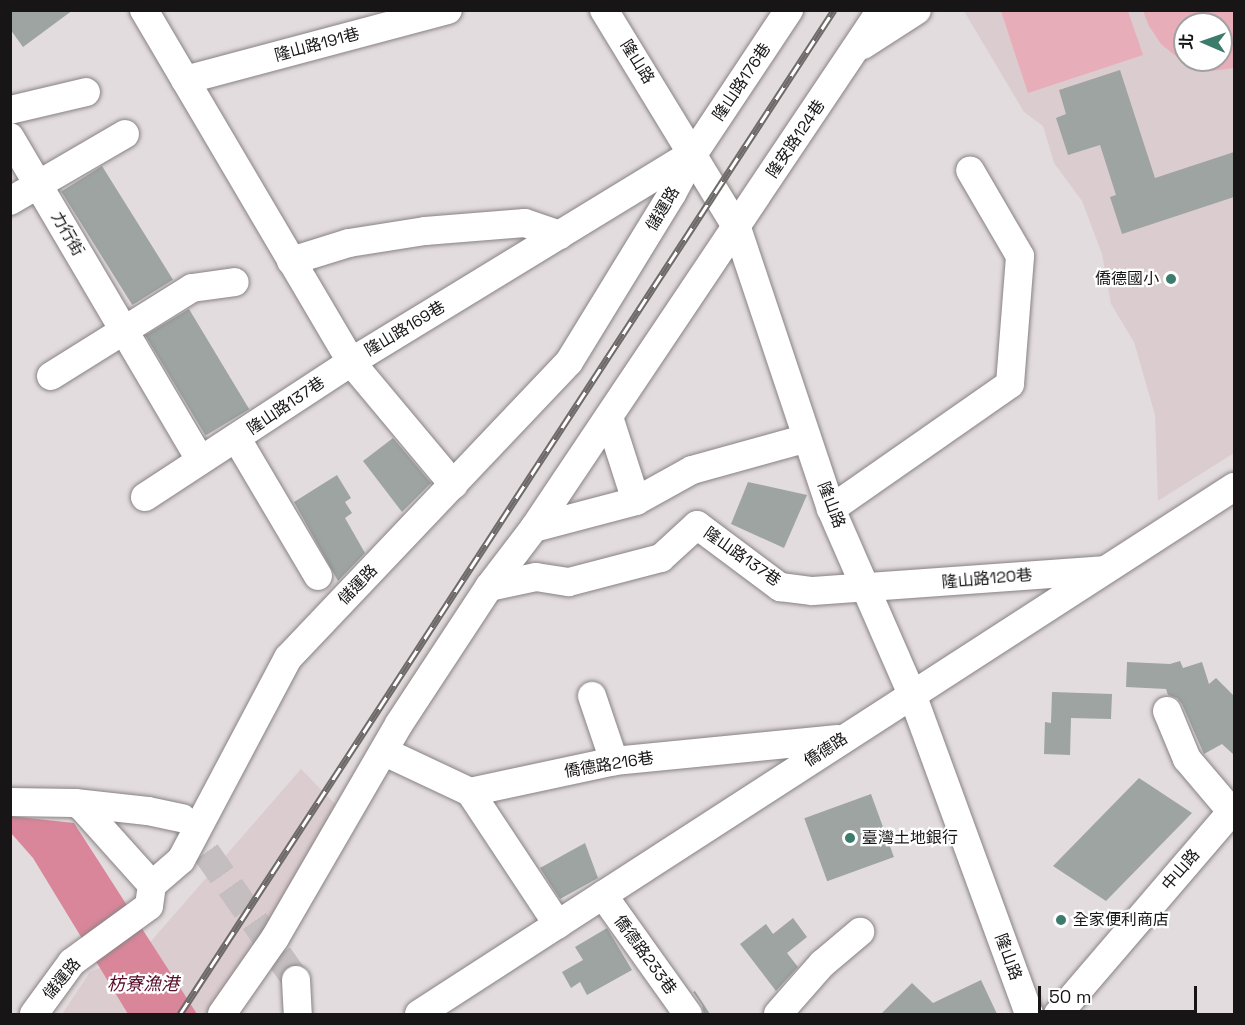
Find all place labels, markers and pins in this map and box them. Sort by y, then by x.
place label: 僑德國小 [1095,269,1159,289]
marker: 僑德國小 [1164,272,1178,286]
place label: 臺灣土地銀行 [862,828,958,848]
marker: 臺灣土地銀行 [843,831,857,845]
place label: 全家便利商店 [1073,910,1169,930]
marker: 全家便利商店 [1054,913,1068,927]

